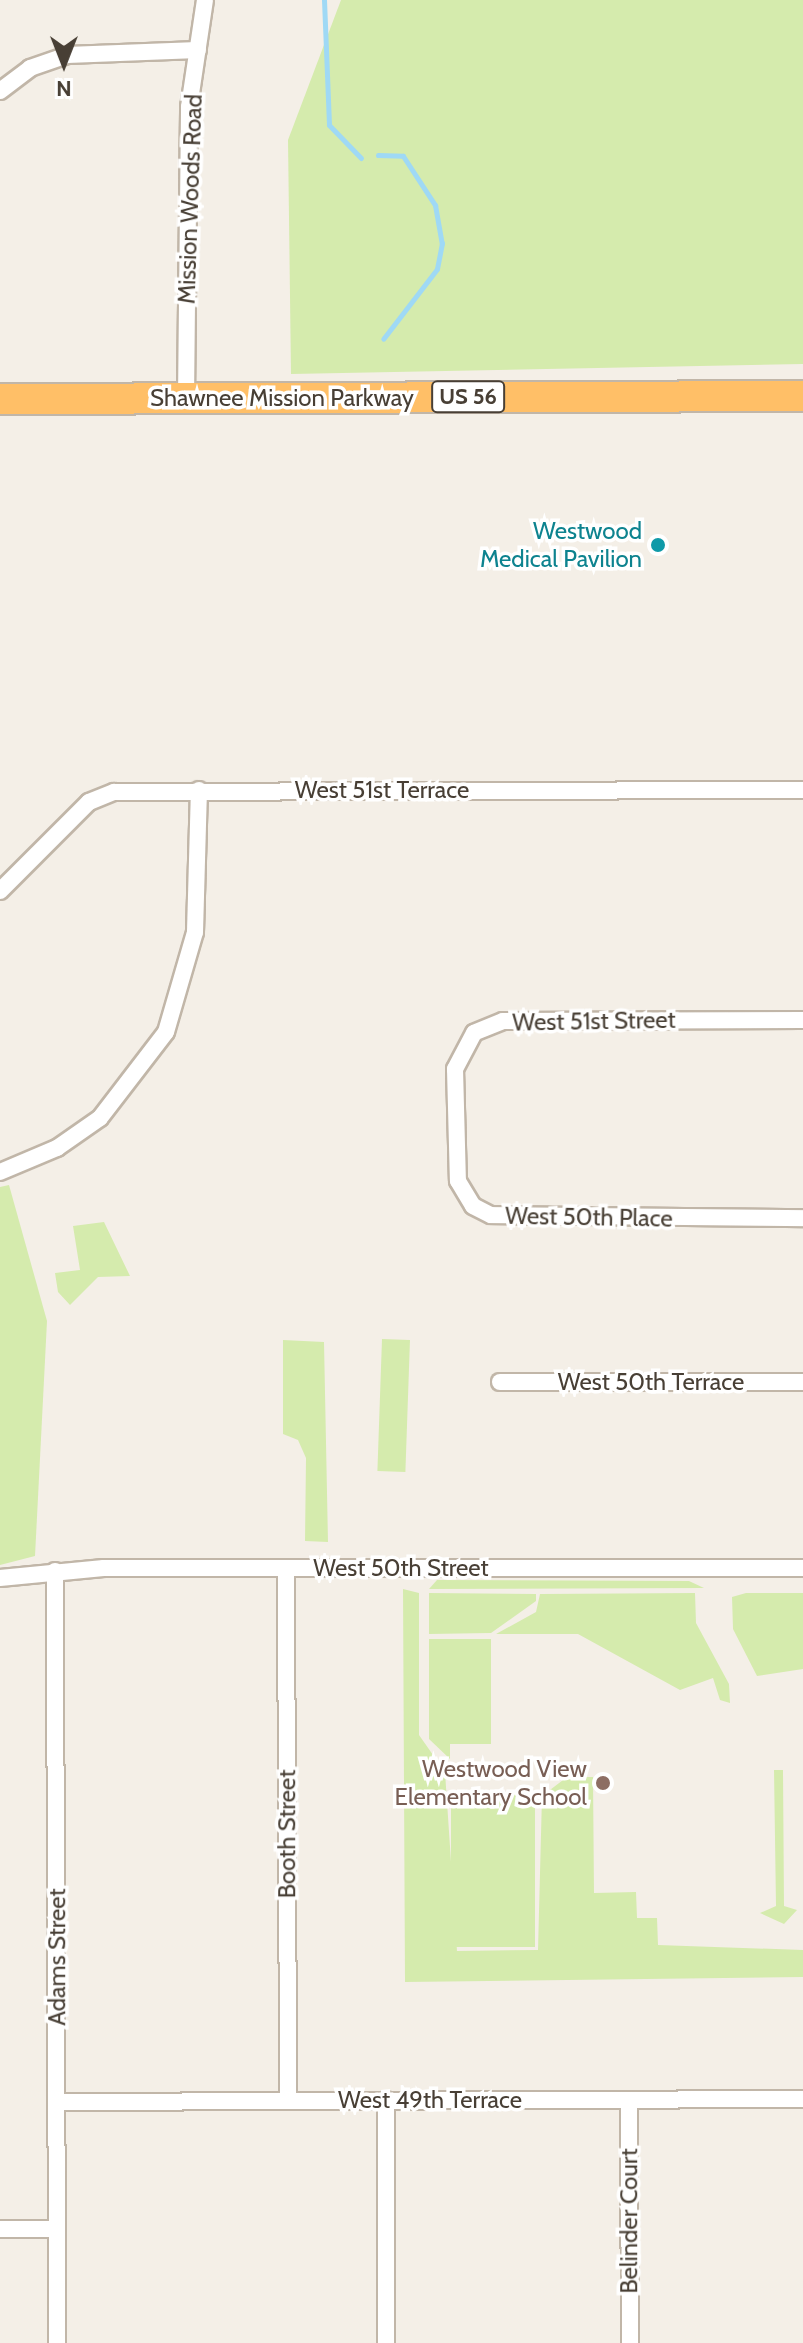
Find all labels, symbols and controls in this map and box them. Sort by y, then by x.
north arrow [24,24,104,104]
text: N [56,75,72,102]
street label: Mission Woods Road [172,93,208,305]
road number: US 56 [430,379,506,415]
street label: Shawnee Mission Parkway [150,384,414,412]
place label: Westwood Medical Pavilion [480,517,642,573]
marker: Westwood Medical Pavilion [649,536,667,554]
street label: West 51st Terrace [295,776,469,804]
street label: West 51st Street [512,1005,676,1037]
street label: West 50th Place [505,1201,673,1233]
street label: West 50th Terrace [558,1368,744,1396]
street label: West 50th Street [313,1554,489,1582]
place label: Westwood View Elementary School [395,1755,587,1811]
street label: Booth Street [273,1770,301,1898]
marker: Westwood View Elementary School [594,1774,612,1792]
street label: Adams Street [43,1888,71,2026]
street label: West 49th Terrace [338,2086,522,2114]
street label: Belinder Court [615,2148,643,2294]

